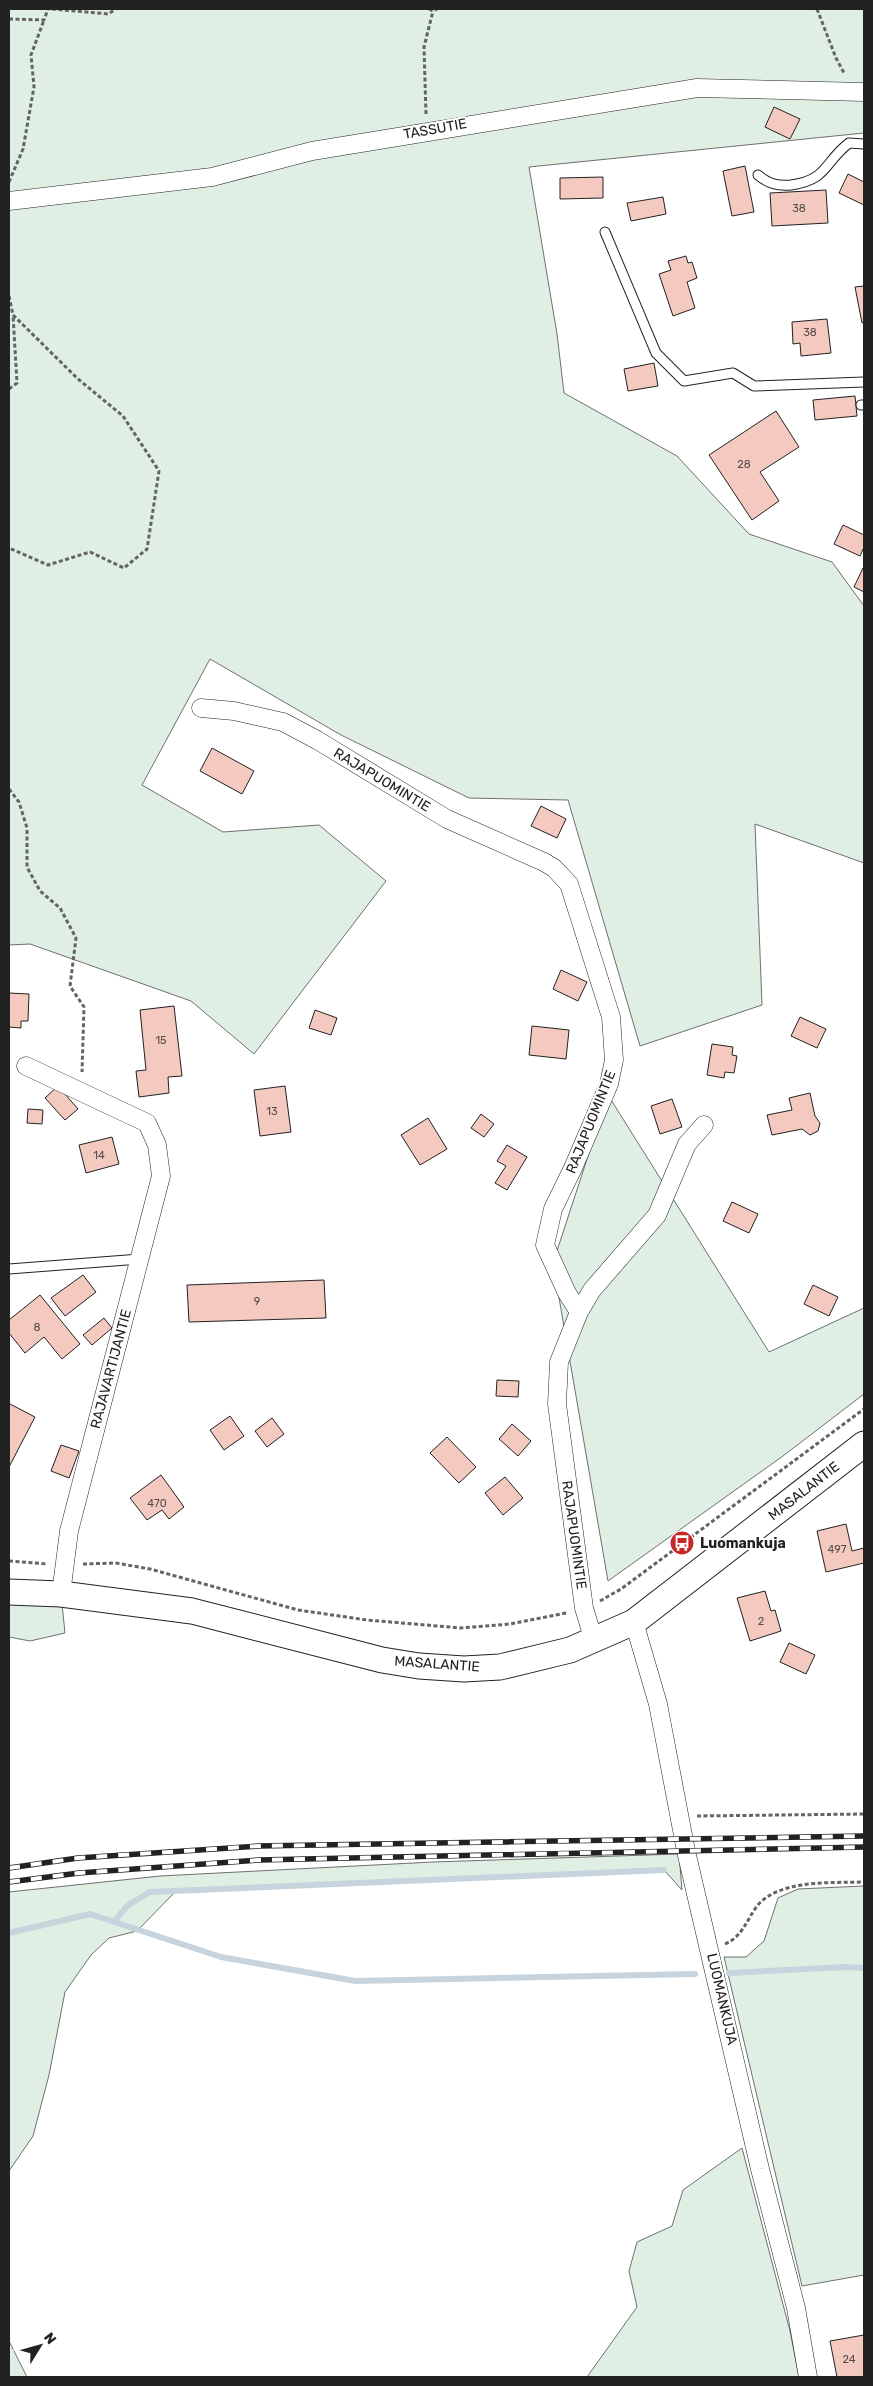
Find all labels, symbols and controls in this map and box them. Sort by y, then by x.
street label: TASSUTIE [402,115,468,143]
house number: 38 [792,202,806,215]
house number: 38 [803,326,817,339]
house number: 28 [737,458,751,471]
street label: RAJAPUOMINTIE [331,744,433,816]
house number: 15 [155,1034,167,1047]
street label: RAJAPUOMINTIE [563,1068,619,1176]
house number: 13 [266,1105,278,1118]
house number: 14 [93,1149,105,1162]
house number: 9 [254,1295,260,1308]
street label: RAJAVARTIJANTIE [87,1307,135,1431]
house number: 8 [34,1321,41,1334]
street label: MASALANTIE [765,1458,843,1524]
street label: RAJAPUOMINTIE [558,1479,590,1591]
house number: 470 [147,1497,167,1510]
bus stop icon: Luomankuja [669,1530,695,1556]
place label: Luomankuja [700,1535,786,1552]
house number: 497 [828,1543,847,1556]
house number: 2 [758,1615,764,1628]
street label: MASALANTIE [394,1653,480,1675]
street label: LUOMANKUJA [703,1952,741,2047]
north arrow [15,2321,65,2371]
text: N [40,2329,60,2348]
house number: 24 [842,2353,856,2366]

